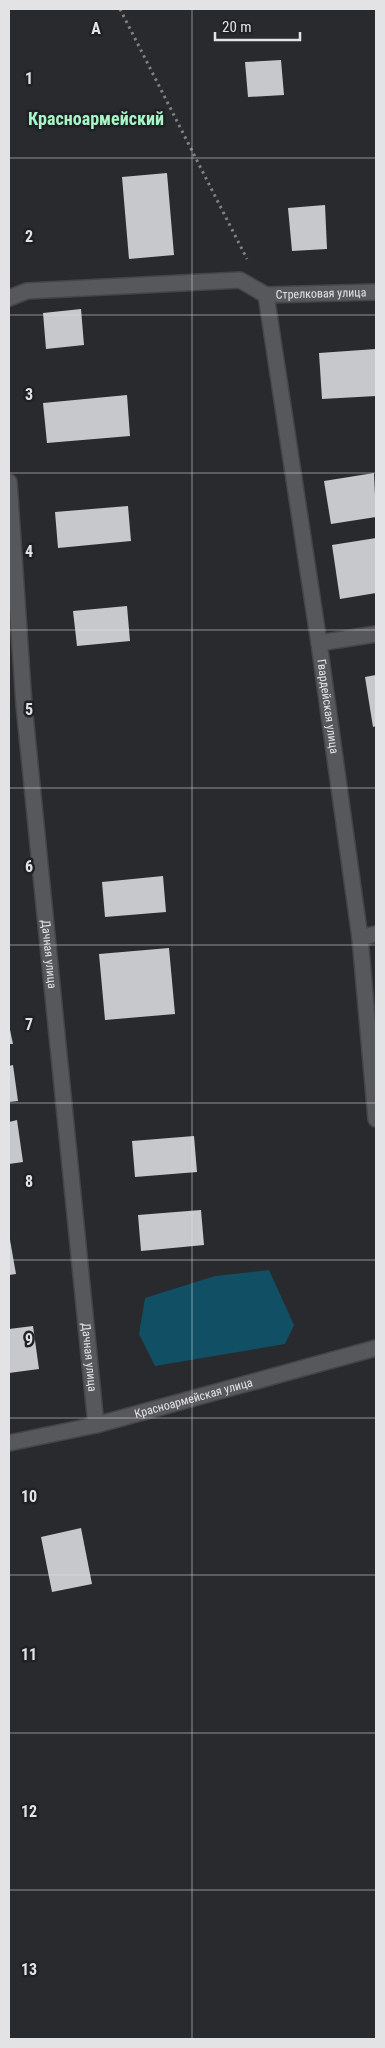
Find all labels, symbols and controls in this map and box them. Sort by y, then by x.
scale bar [215,10,300,42]
text: 20 m [222,18,252,36]
text: A [91,19,101,38]
text: 1 [25,69,33,88]
district label: Красноармейский [28,108,164,129]
text: 2 [25,227,33,246]
street label: Стрелковая улица [275,285,367,302]
text: 3 [25,385,33,404]
text: 4 [25,542,33,561]
street label: Гвардейская улица [314,658,341,755]
text: 5 [25,700,33,719]
text: 6 [25,857,33,876]
street label: Дачная улица [39,919,59,989]
text: 7 [25,1015,33,1034]
text: 8 [25,1172,33,1191]
street label: Дачная улица [79,1322,100,1392]
text: 9 [25,1330,33,1349]
street label: Красноармейская улица [133,1375,254,1421]
text: 10 [21,1487,37,1506]
text: 11 [21,1645,37,1664]
text: 12 [21,1802,37,1821]
text: 13 [21,1960,37,1979]

